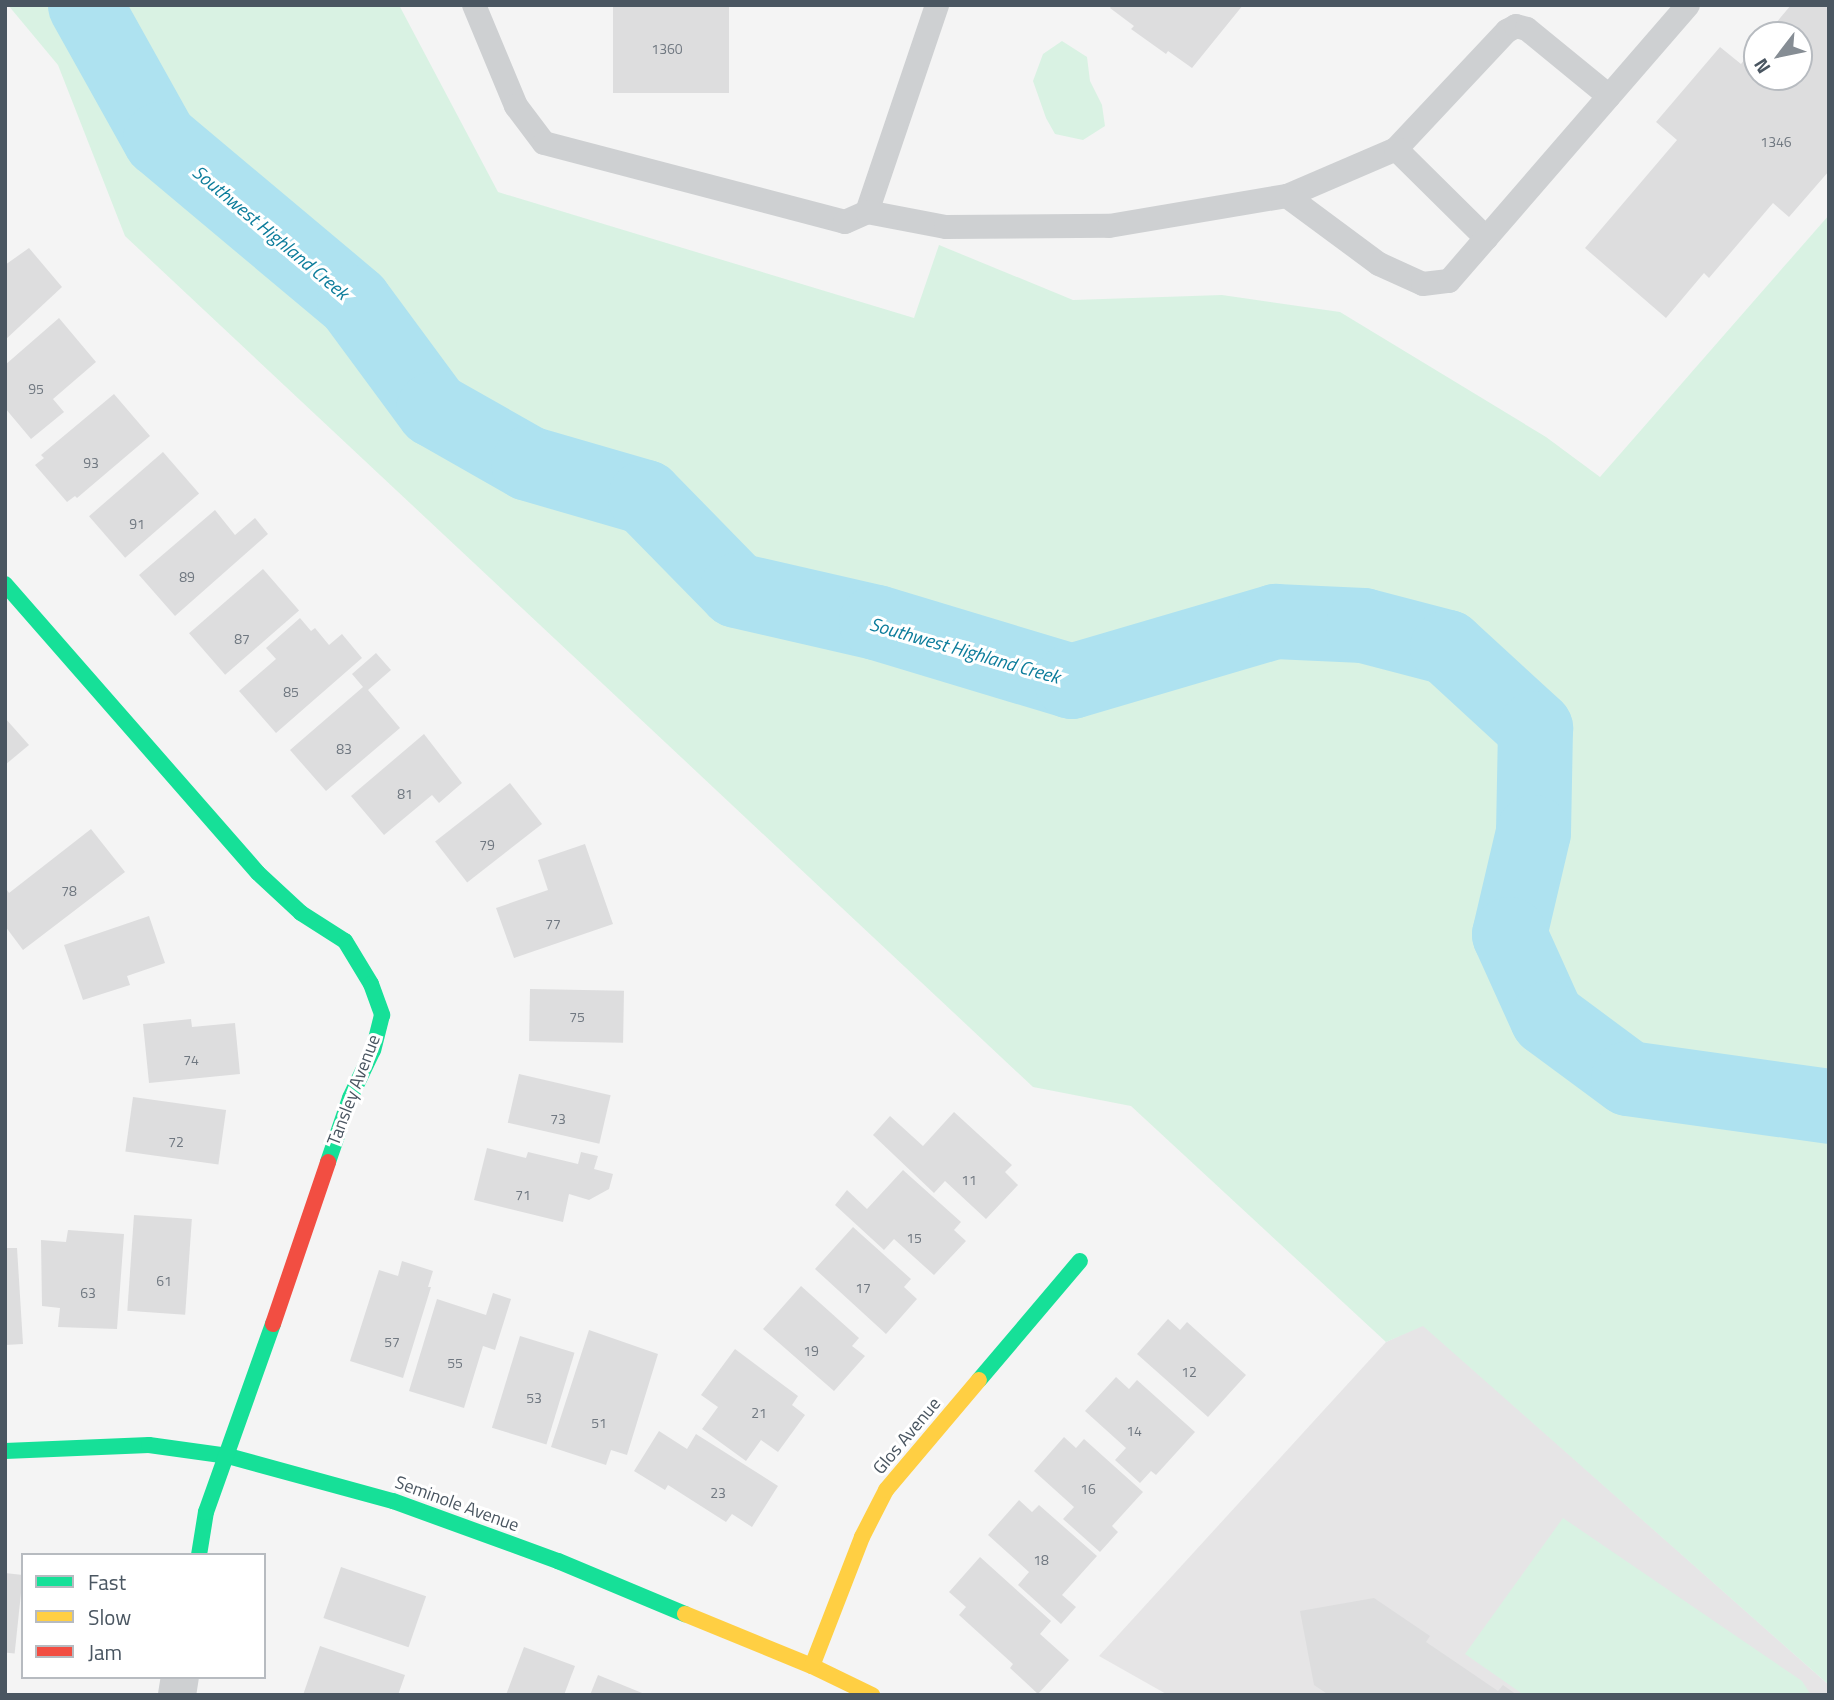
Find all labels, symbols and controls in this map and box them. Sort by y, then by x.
north arrow [1743,21,1813,91]
house number: 1360 [651,41,683,57]
text: N [1746,53,1777,80]
house number: 1346 [1760,134,1792,150]
water label: Southwest Highland Creek [188,160,354,304]
house number: 95 [28,381,44,397]
house number: 93 [83,455,99,471]
house number: 91 [129,516,145,532]
house number: 89 [179,569,195,585]
water label: Southwest Highland Creek [867,612,1063,688]
house number: 87 [234,631,250,647]
house number: 85 [283,684,299,700]
house number: 83 [336,741,352,757]
house number: 81 [397,786,413,802]
house number: 79 [479,837,495,853]
house number: 78 [61,883,77,899]
house number: 77 [545,916,561,932]
house number: 75 [569,1009,585,1025]
street label: Tansley Avenue [323,1032,385,1148]
house number: 74 [183,1052,199,1068]
house number: 73 [550,1111,566,1127]
house number: 72 [168,1134,184,1150]
house number: 11 [961,1172,977,1188]
house number: 71 [515,1187,531,1203]
house number: 15 [906,1230,922,1246]
house number: 61 [156,1273,172,1289]
house number: 17 [855,1280,871,1296]
house number: 63 [80,1285,96,1301]
house number: 57 [384,1334,400,1350]
house number: 19 [803,1343,819,1359]
house number: 55 [447,1355,463,1371]
house number: 12 [1181,1364,1197,1380]
house number: 53 [526,1390,542,1406]
street label: Glos Avenue [869,1393,945,1479]
house number: 21 [751,1405,767,1421]
house number: 51 [591,1415,607,1431]
house number: 14 [1126,1423,1142,1439]
street label: Seminole Avenue [392,1472,522,1536]
house number: 16 [1080,1481,1096,1497]
house number: 23 [710,1485,726,1501]
house number: 18 [1033,1552,1049,1568]
legend [21,1553,266,1679]
text: Fast [88,1566,126,1598]
text: Slow [88,1601,131,1633]
text: Jam [88,1636,122,1668]

